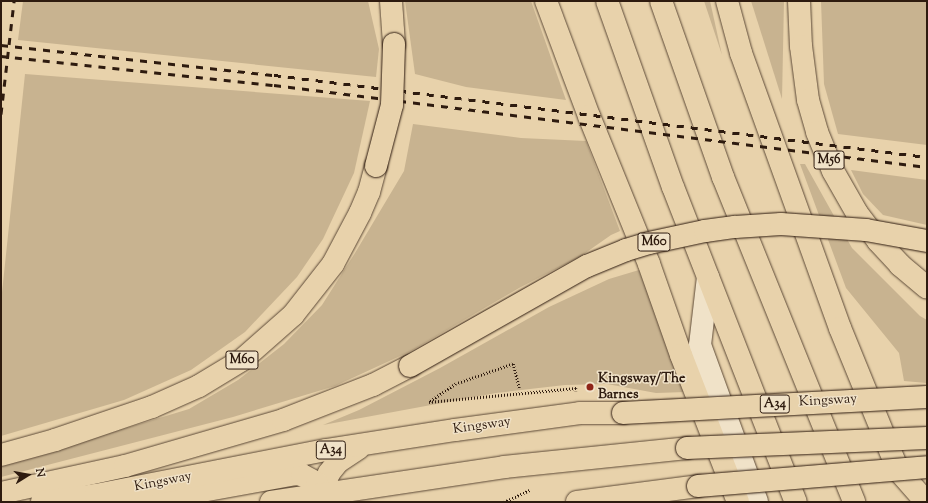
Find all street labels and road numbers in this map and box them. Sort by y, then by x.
road number: M56 [813,149,845,171]
road number: M60 [637,231,671,253]
road number: M60 [225,349,259,371]
street label: Kingsway [798,391,858,411]
road number: A34 [759,393,791,415]
street label: Kingsway [452,414,512,438]
road number: A34 [315,439,347,461]
street label: Kingsway [133,468,193,496]

